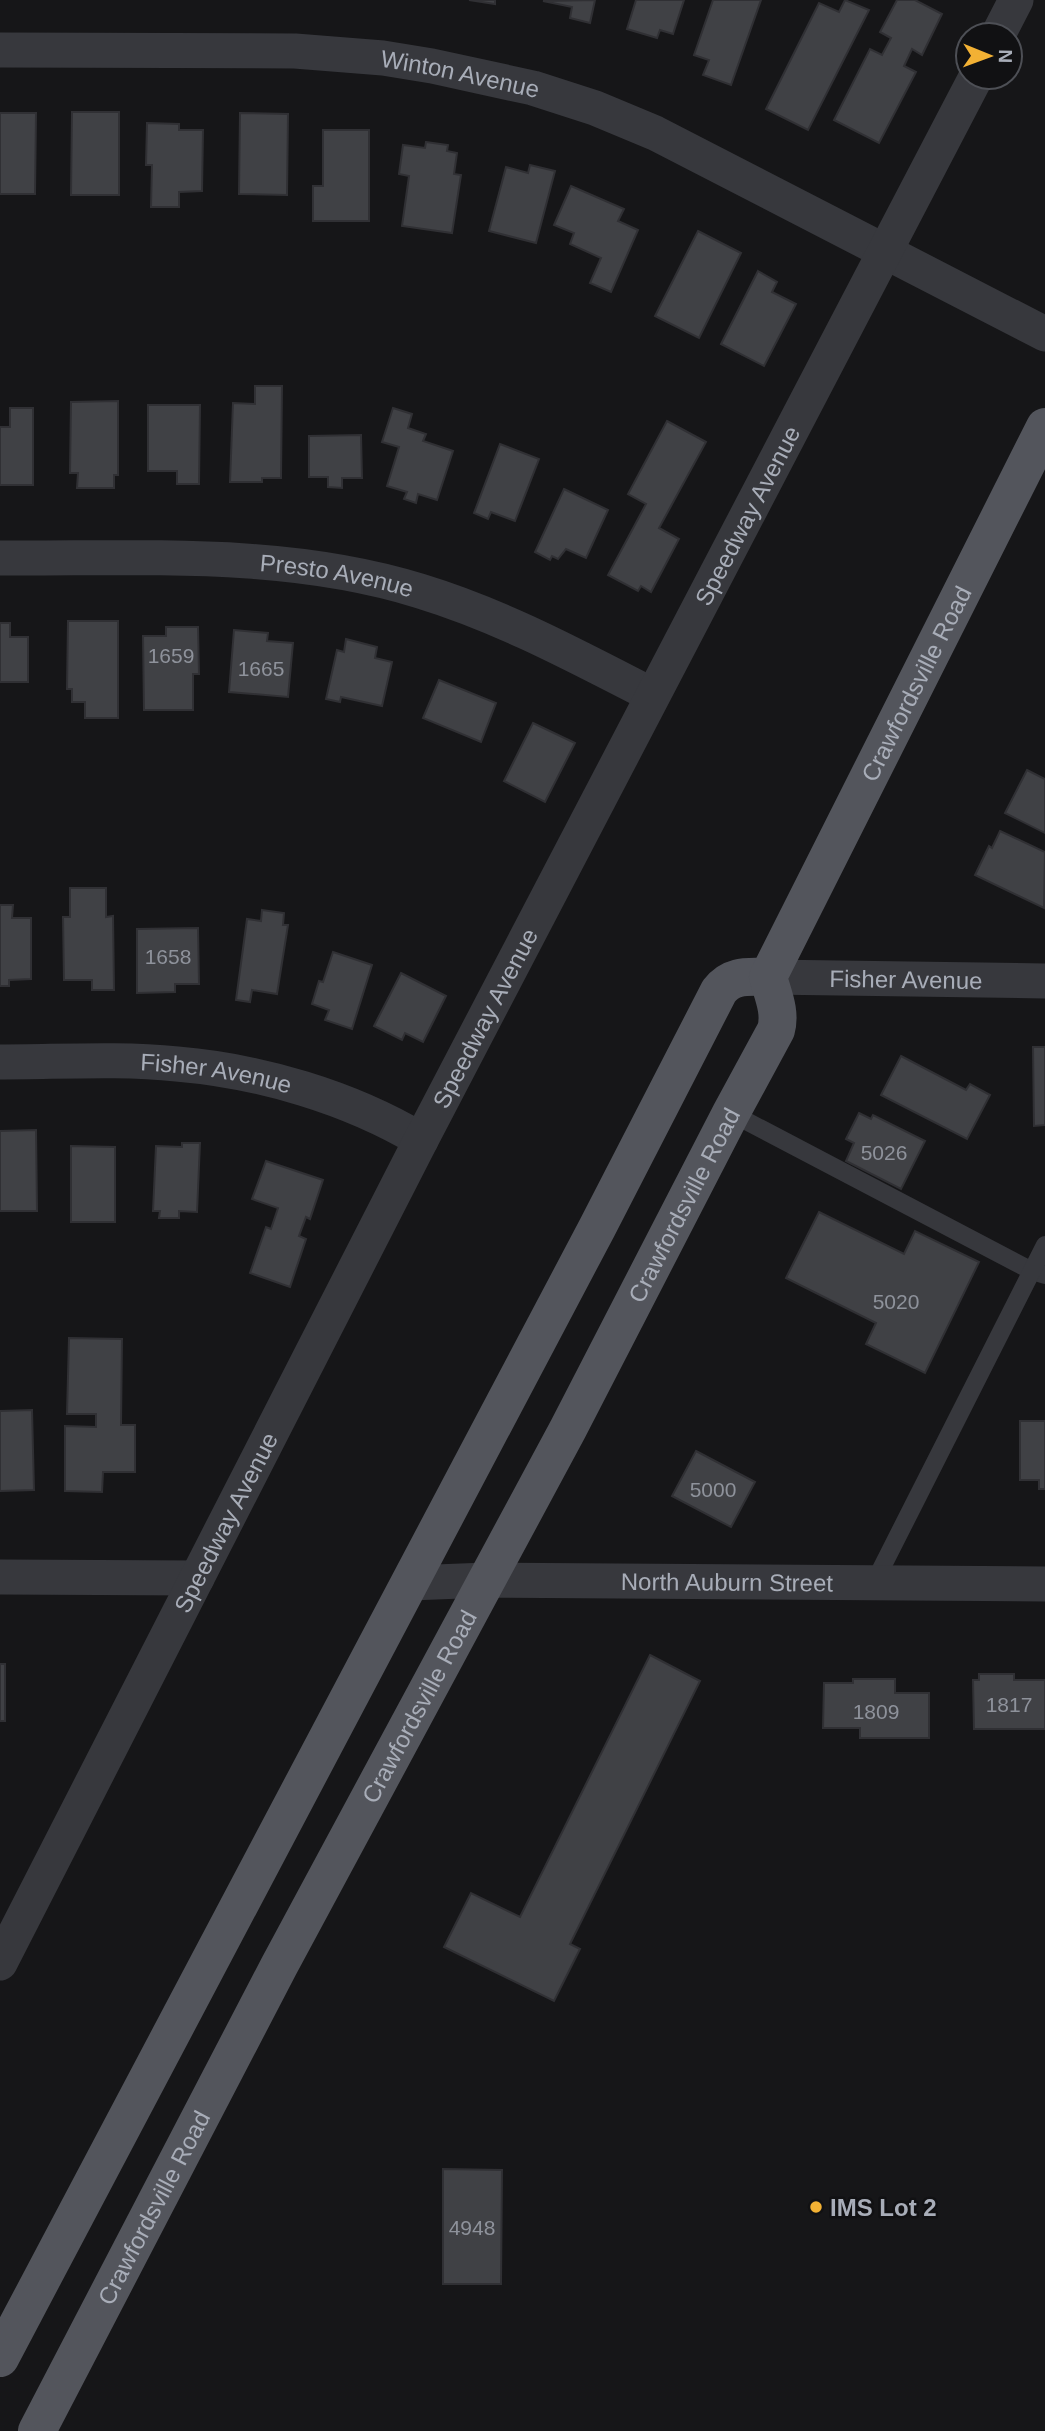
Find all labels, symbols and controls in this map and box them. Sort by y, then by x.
north arrow [954,21,1024,91]
street label: Winton Avenue [379,44,542,103]
text: N [995,49,1016,63]
street label: Speedway Avenue [689,421,805,610]
street label: Presto Avenue [259,549,417,602]
street label: Crawfordsville Road [855,581,976,786]
house number: 1659 [148,644,194,667]
house number: 1665 [238,657,284,680]
street label: Speedway Avenue [427,924,543,1112]
house number: 1658 [145,945,191,968]
street label: Fisher Avenue [829,964,983,994]
street label: Fisher Avenue [140,1048,295,1098]
street label: Crawfordsville Road [622,1103,745,1307]
house number: 5026 [861,1141,907,1164]
house number: 5020 [873,1290,919,1313]
street label: Speedway Avenue [168,1428,283,1617]
house number: 5000 [690,1478,736,1501]
street label: North Auburn Street [621,1567,833,1596]
street label: Crawfordsville Road [356,1605,482,1807]
house number: 1817 [986,1693,1032,1716]
house number: 1809 [853,1700,899,1723]
street label: Crawfordsville Road [92,2106,215,2309]
place label: IMS Lot 2 [830,2194,937,2221]
marker: IMS Lot 2 [808,2199,824,2215]
house number: 4948 [449,2216,495,2239]

